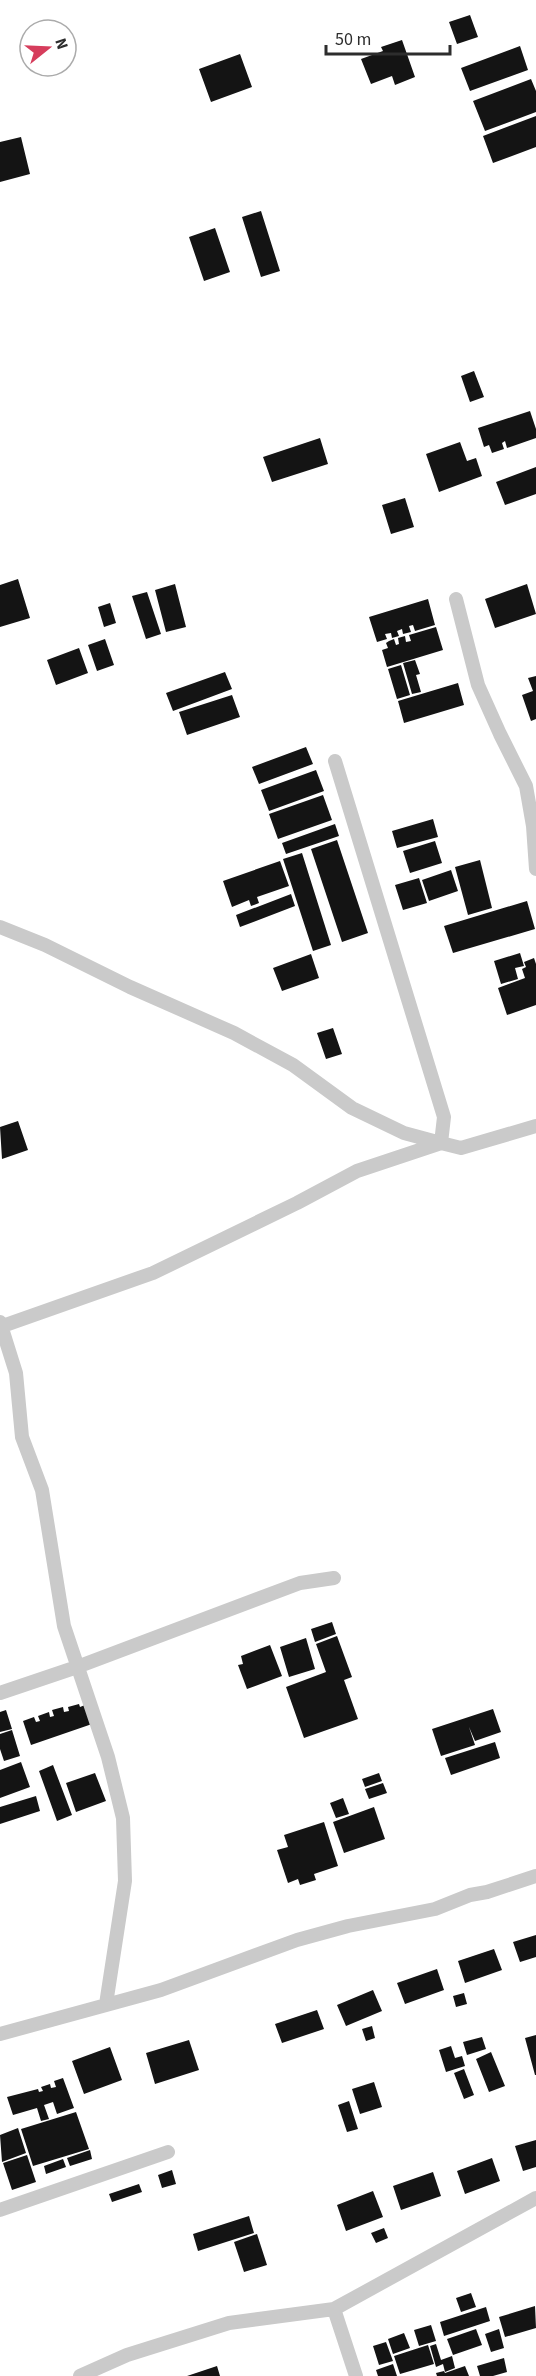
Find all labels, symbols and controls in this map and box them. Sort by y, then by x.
north arrow [18,18,78,78]
scale bar [326,18,450,56]
text: 50 m [335,27,371,52]
text: N [49,35,73,52]

